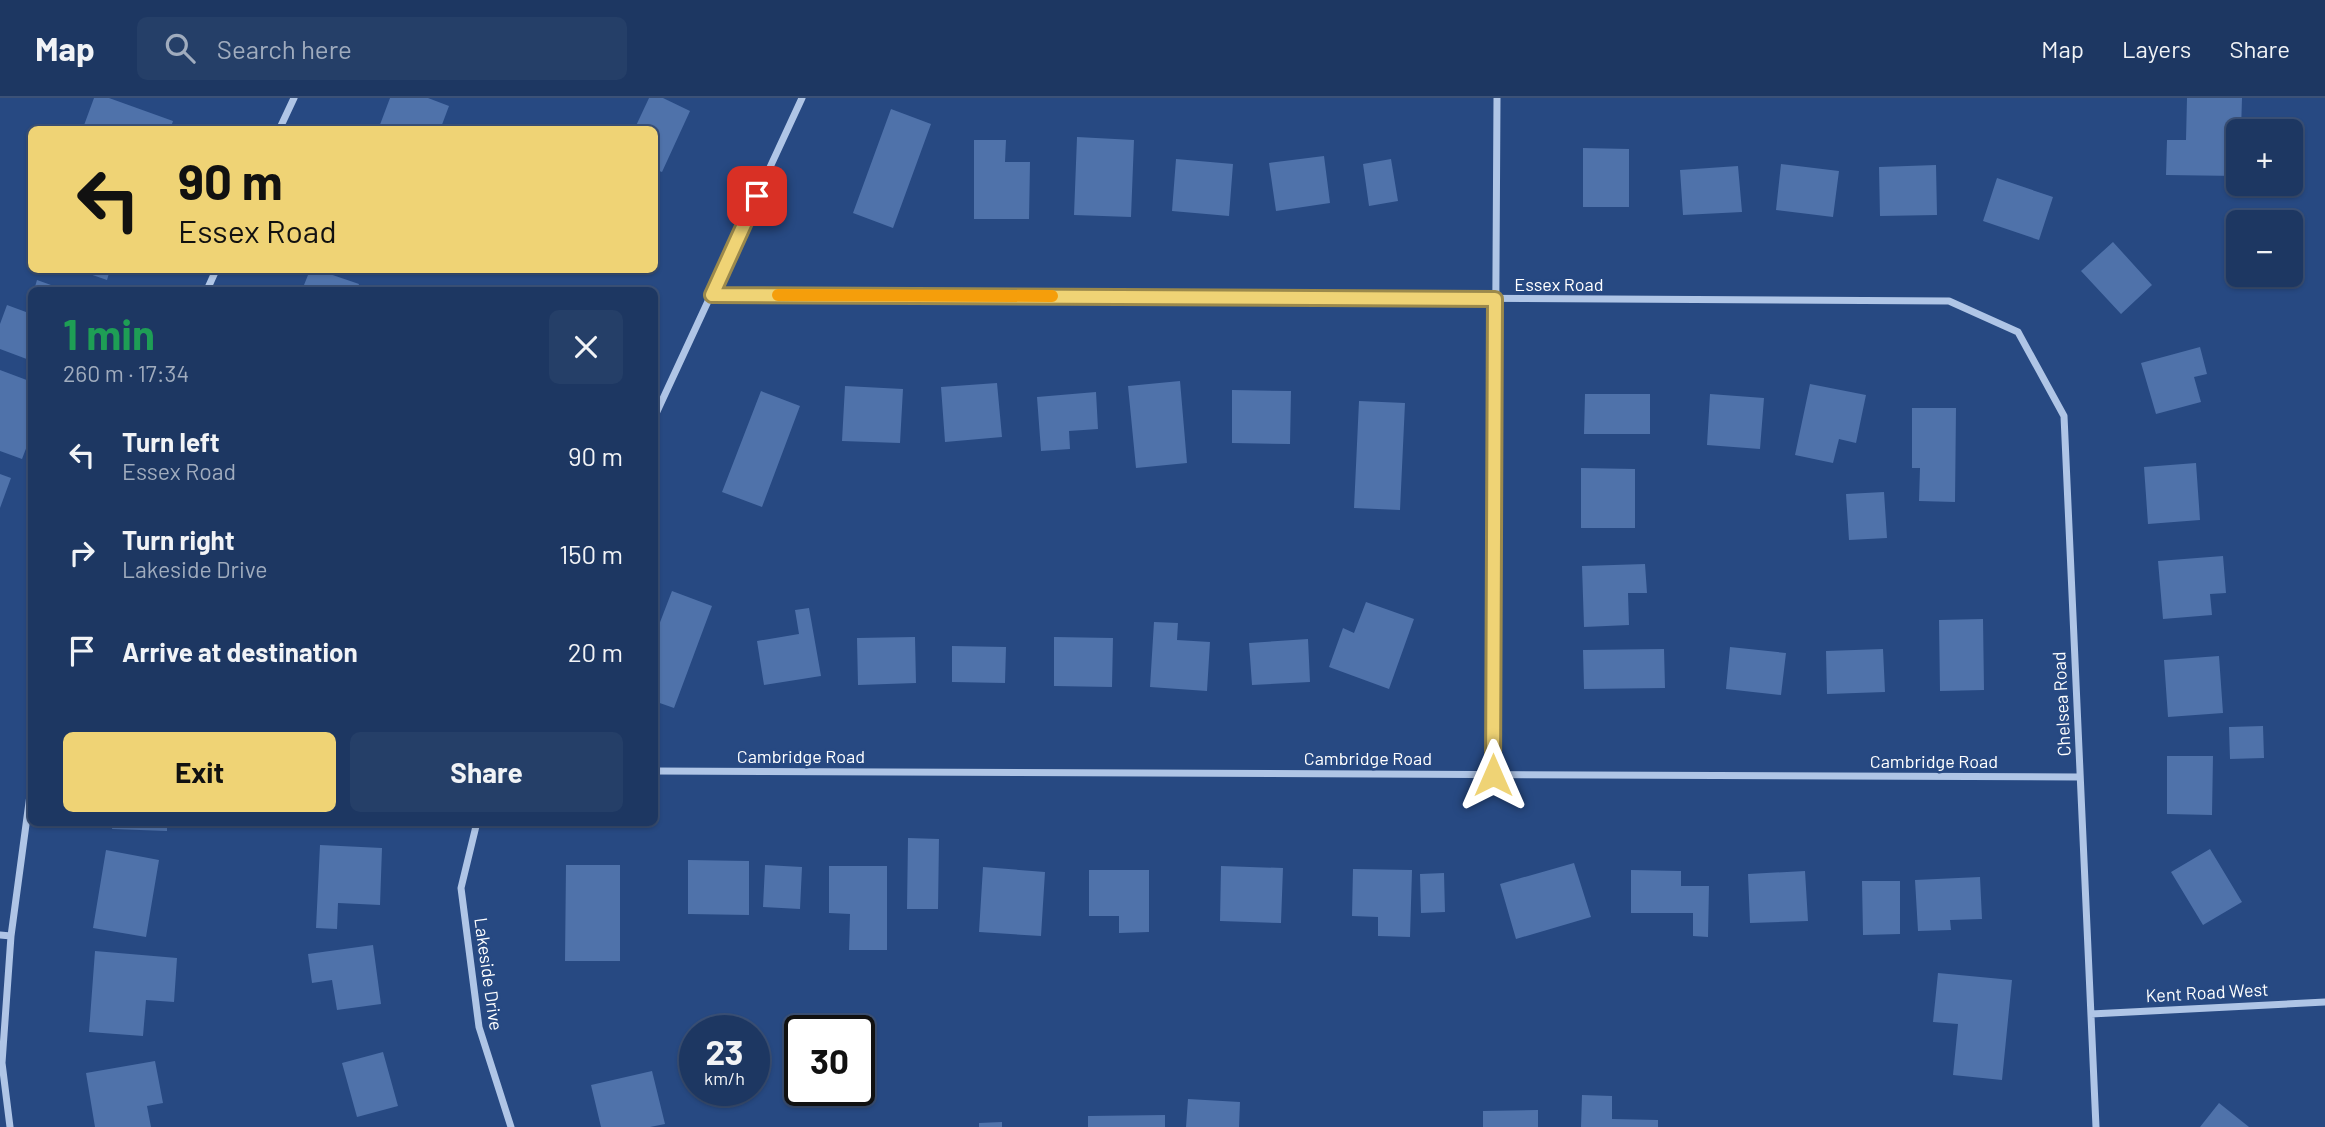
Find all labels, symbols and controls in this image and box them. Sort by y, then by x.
search box [137,17,627,80]
text: Map [35,28,95,68]
icon: search [161,29,199,67]
text: Search here [217,33,352,64]
text: Map [2041,34,2084,63]
text: Layers [2122,34,2191,63]
text: Share [2229,34,2290,63]
map controls [2226,119,2303,287]
button: + [2226,119,2303,196]
text: 90 m [178,151,283,210]
icon: left [63,154,154,245]
pin [727,166,787,226]
icon: arrive [738,177,776,215]
button: − [2226,210,2303,287]
text: Essex Road [178,211,337,249]
street label: Essex Road [1514,273,1604,295]
text: 1 min [63,308,155,358]
button: close [549,310,623,384]
text: 260 m · 17:34 [63,359,189,387]
text: Turn left [122,426,220,457]
icon: left [63,436,101,474]
text: 90 m [568,440,623,471]
text: Essex Road [122,457,236,485]
text: Turn right [122,524,235,555]
icon: right [63,534,101,572]
text: 150 m [559,538,623,569]
text: Lakeside Drive [122,555,268,583]
icon: arrive [63,632,101,670]
text: Arrive at destination [122,636,358,667]
text: 20 m [568,636,623,667]
street label: Chelsea Road [2047,651,2075,757]
button: Exit [63,732,336,812]
button: Share [350,732,623,812]
position arrow [1456,738,1530,812]
street label: Cambridge Road [737,745,865,767]
street label: Cambridge Road [1304,747,1432,769]
street label: Cambridge Road [1870,750,1998,772]
street label: Lakeside Drive [470,916,508,1032]
street label: Kent Road West [2145,978,2269,1006]
speed limit sign: 30 [784,1015,875,1106]
text: 23 [705,1030,744,1072]
text: km/h [704,1067,745,1089]

